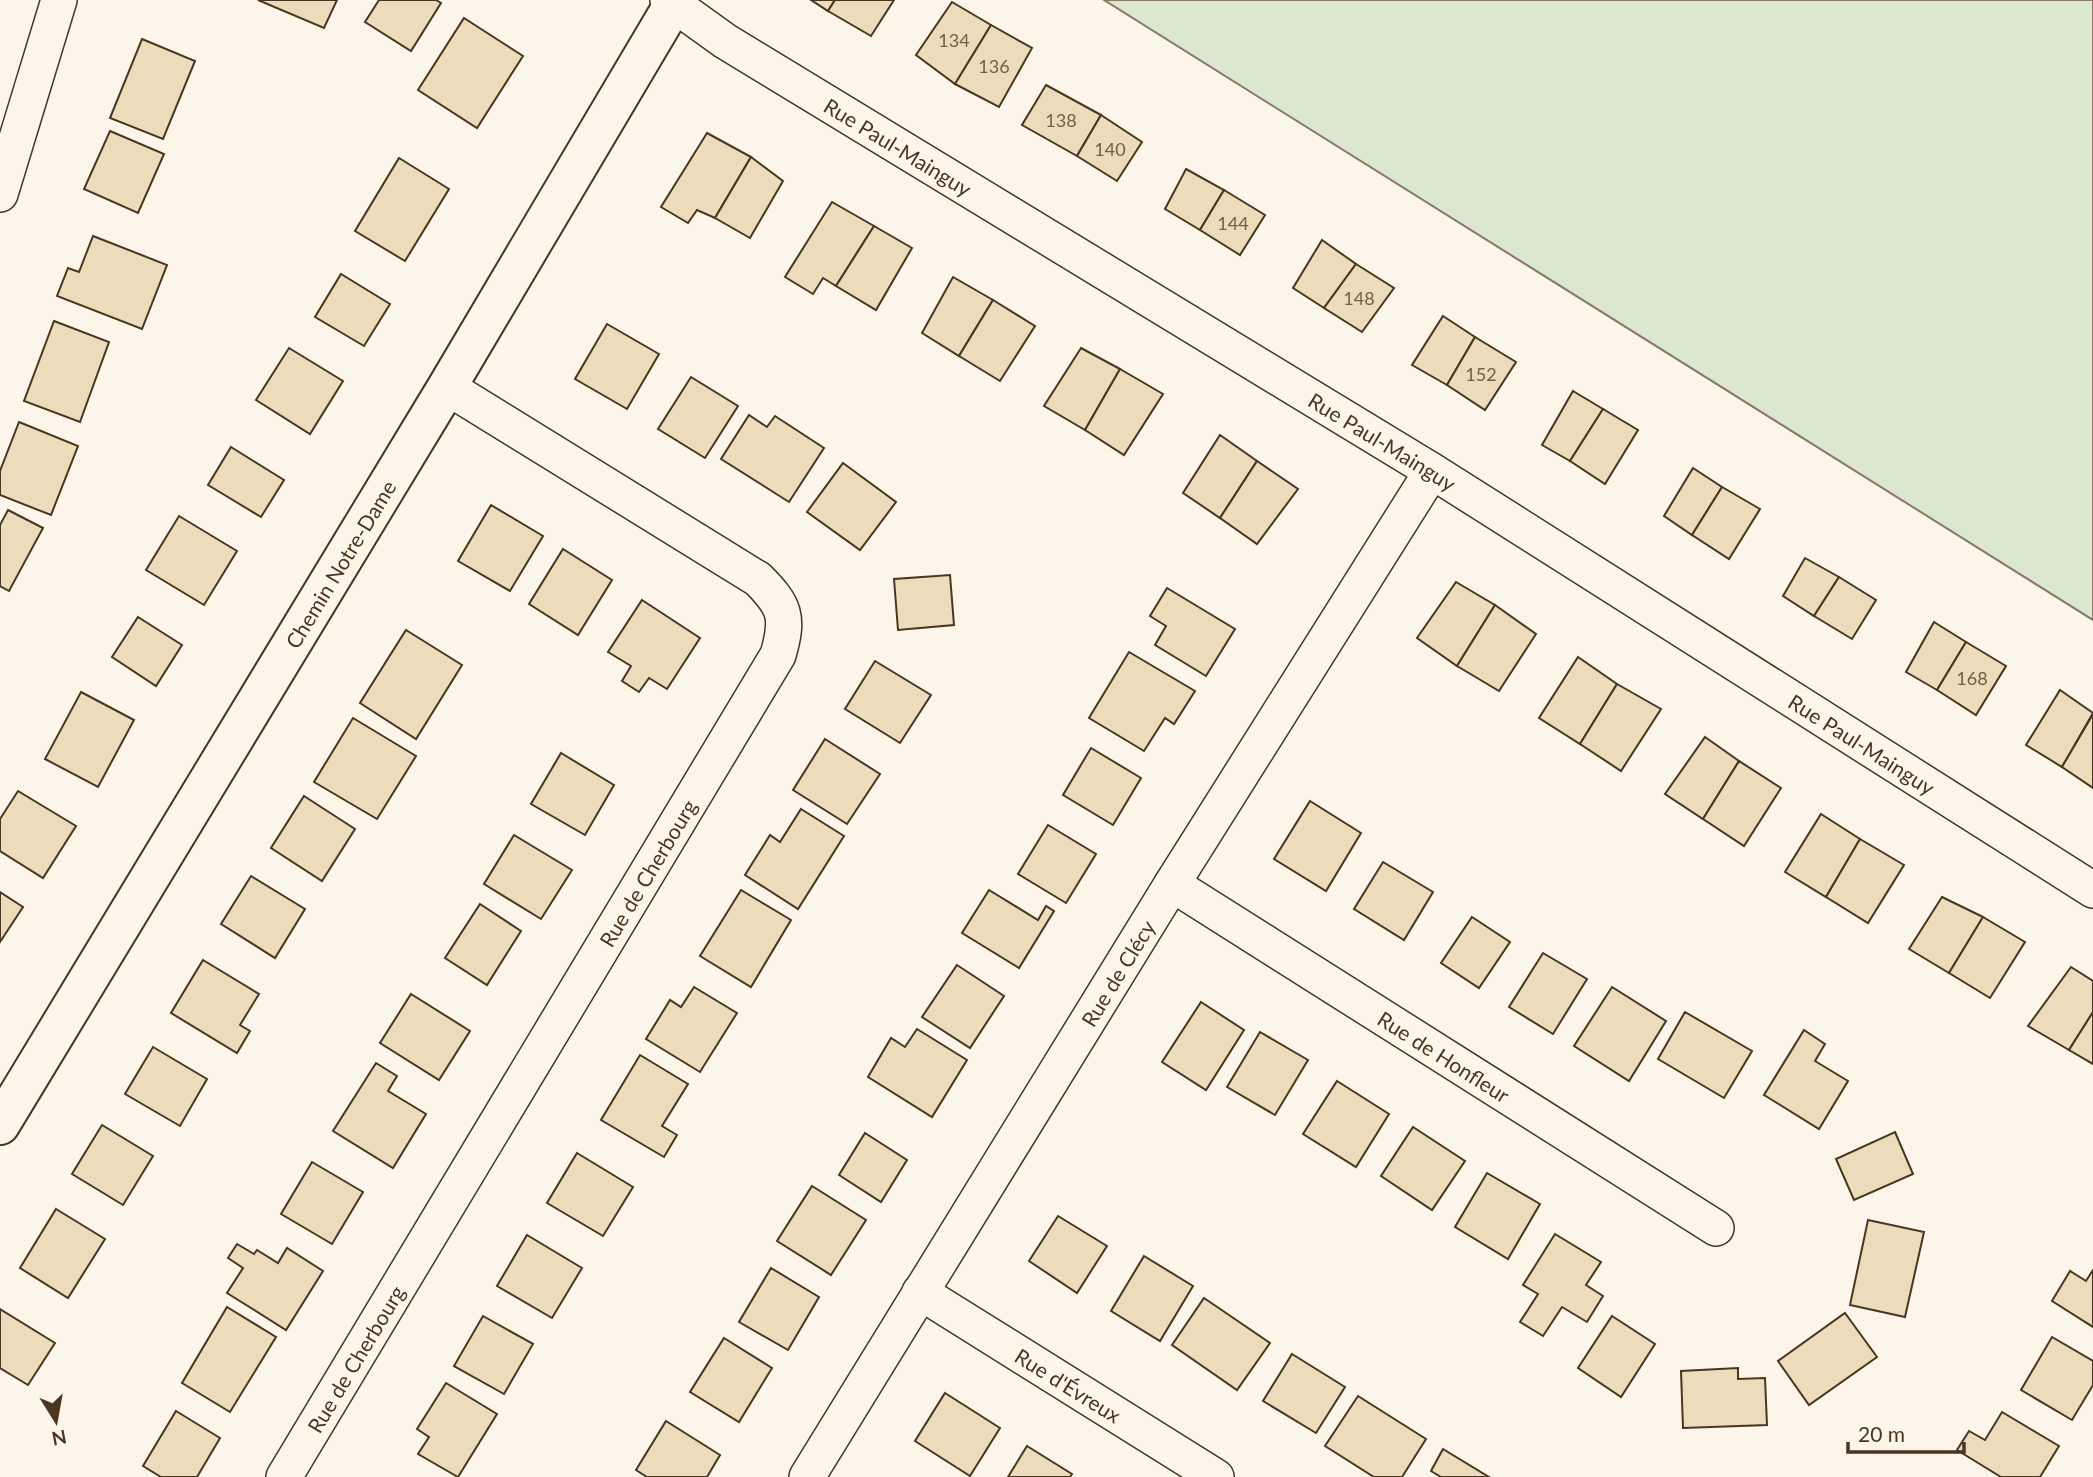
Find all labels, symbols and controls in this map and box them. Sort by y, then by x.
house number: 134 [938,29,970,51]
house number: 136 [978,55,1010,77]
street label: Rue Paul-Mainguy [820,92,977,201]
house number: 138 [1045,109,1077,131]
house number: 140 [1094,138,1126,160]
house number: 144 [1217,212,1249,234]
house number: 148 [1343,287,1375,309]
house number: 152 [1465,363,1497,385]
street label: Rue Paul-Mainguy [1304,387,1461,496]
street label: Chemin Notre-Dame [279,475,400,652]
house number: 168 [1956,667,1988,689]
street label: Rue Paul-Mainguy [1785,688,1940,799]
street label: Rue de Cherbourg [593,794,701,951]
street label: Rue de Clécy [1075,915,1160,1031]
street label: Rue de Honfleur [1374,1005,1515,1107]
street label: Rue de Cherbourg [301,1280,409,1437]
street label: Rue d'Évreux [1011,1342,1126,1427]
north arrow [21,1386,91,1456]
scale bar [1848,1410,1964,1454]
text: 20 m [1858,1421,1905,1446]
text: N [50,1425,69,1451]

